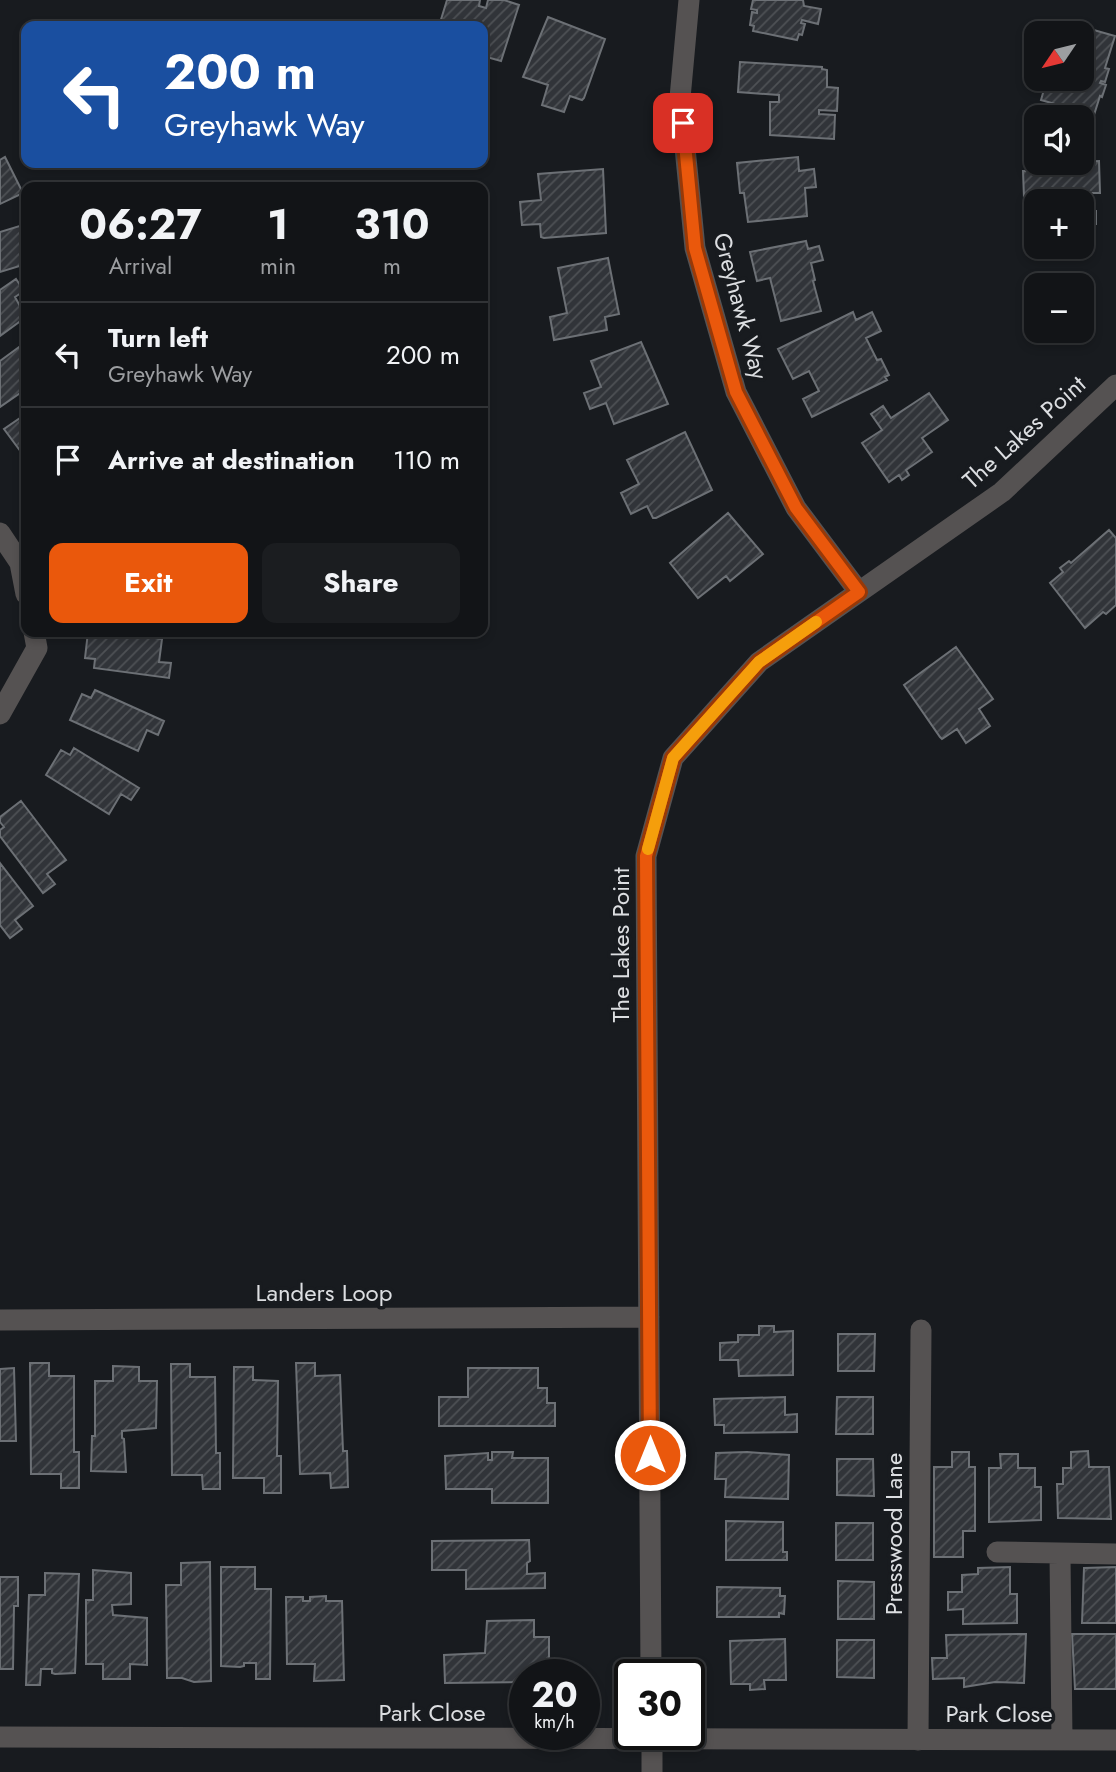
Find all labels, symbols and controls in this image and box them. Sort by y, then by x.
north arrow [1024,21,1094,91]
map controls [1024,21,1094,343]
text: 200 m [164,37,316,107]
icon: left [49,49,140,140]
pin [653,93,713,153]
text: Greyhawk Way [164,102,365,148]
icon: arrive [664,104,702,142]
button: sound [1024,105,1094,175]
button: + [1024,189,1094,259]
text: 06:27 [79,194,202,255]
text: 1 [267,194,289,255]
text: 310 [354,194,430,255]
street label: Greyhawk Way [705,229,777,384]
text: Arrival [109,249,172,283]
text: min [260,249,296,283]
text: m [383,249,401,283]
button: − [1024,273,1094,343]
text: Turn left [108,319,208,357]
icon: left [49,336,87,374]
text: 200 m [386,336,460,374]
text: Greyhawk Way [108,357,252,391]
street label: The Lakes Point [955,367,1094,497]
icon: arrive [49,441,87,479]
text: Arrive at destination [108,441,355,479]
text: 110 m [393,441,460,479]
button: Exit [49,543,248,623]
button: Share [262,543,460,623]
street label: The Lakes Point [603,867,638,1023]
street label: Landers Loop [256,1275,392,1310]
position arrow [613,1418,687,1492]
street label: Presswood Lane [876,1453,911,1615]
speed limit sign: 30 [614,1659,705,1750]
text: 20 [531,1670,578,1720]
street label: Park Close [378,1695,486,1730]
street label: Park Close [945,1696,1053,1731]
text: km/h [534,1709,575,1735]

